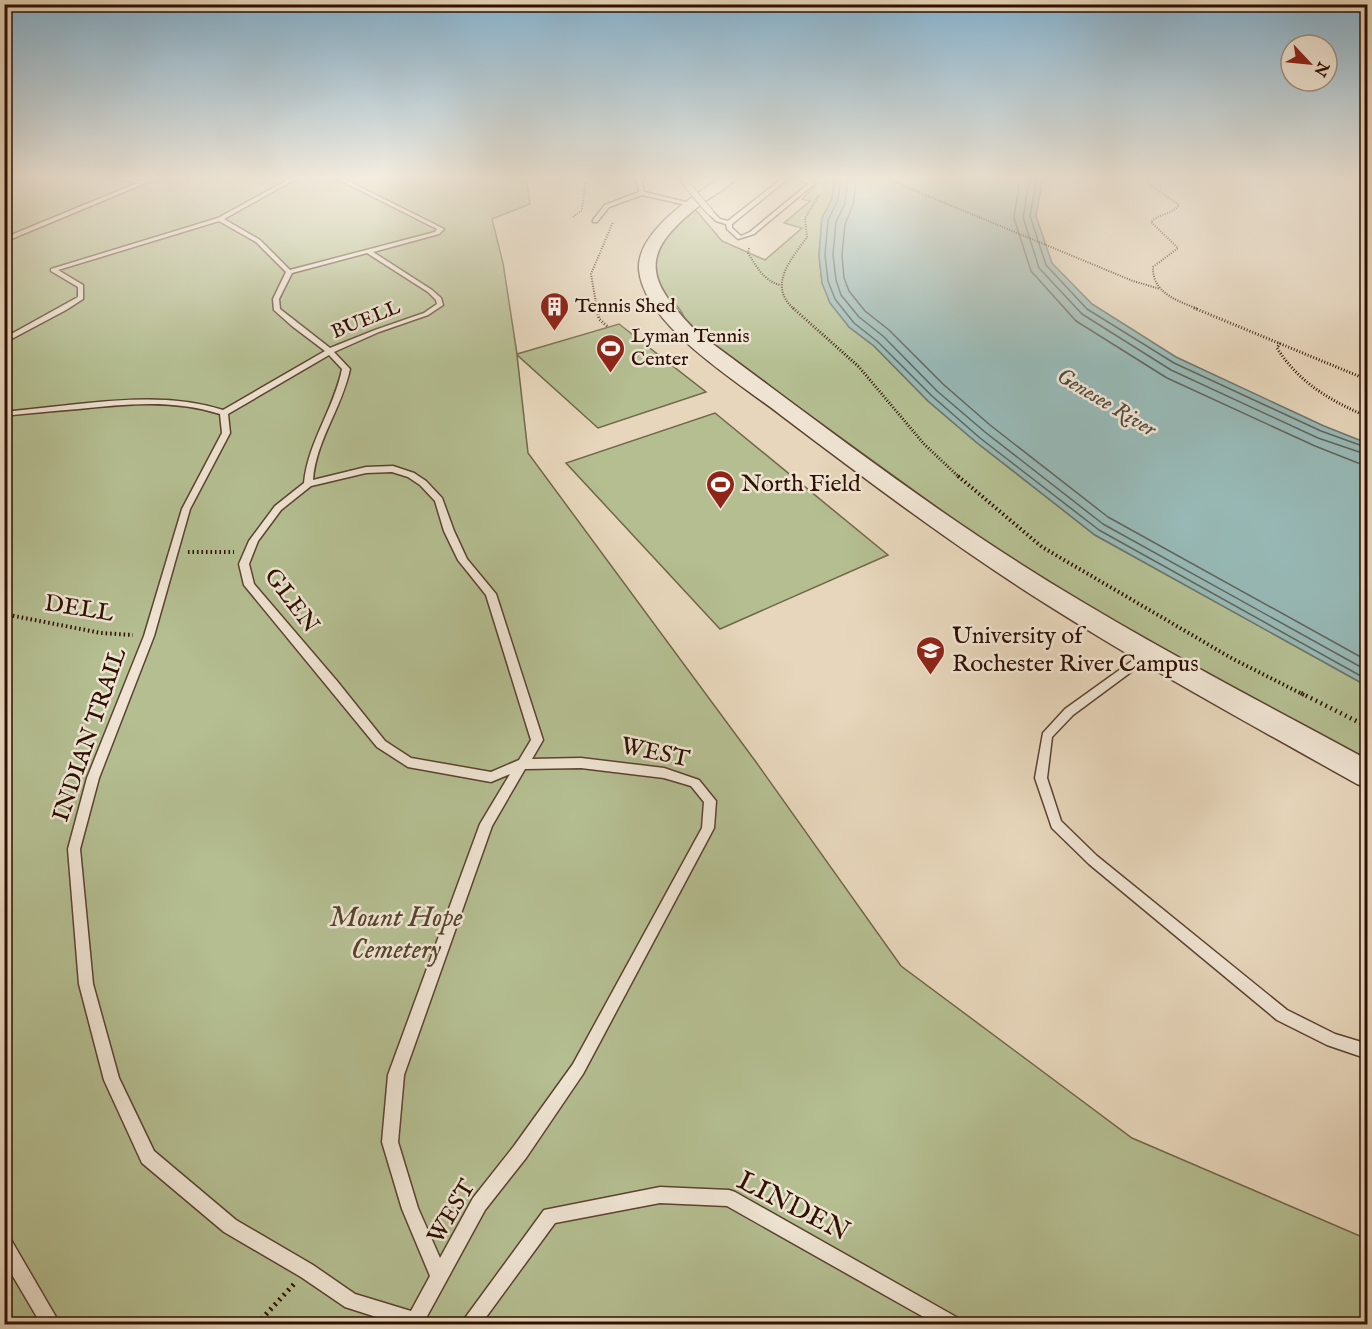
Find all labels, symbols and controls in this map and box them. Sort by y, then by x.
north arrow [1279,33,1339,93]
text: N [1309,57,1333,79]
building icon: Tennis Shed [538,290,570,332]
place label: Tennis Shed [575,294,676,319]
street label: BUELL [328,295,405,345]
place label: Lyman Tennis Center [631,324,750,372]
sports icon: Lyman Tennis Center [594,332,626,374]
water label: Genesee River [1051,362,1162,444]
sports icon: North Field [704,468,736,510]
place label: North Field [741,469,861,500]
street label: GLEN [256,562,326,640]
street label: DELL [42,588,117,630]
place label: University of Rochester River Campus [952,621,1199,680]
school or university icon: University of Rochester River Campus [915,634,947,676]
street label: INDIAN TRAIL [46,643,135,826]
street label: WEST [618,731,693,775]
park label: Mount Hope Cemetery [329,901,463,968]
street label: LINDEN [731,1164,855,1250]
street label: WEST [421,1174,483,1250]

